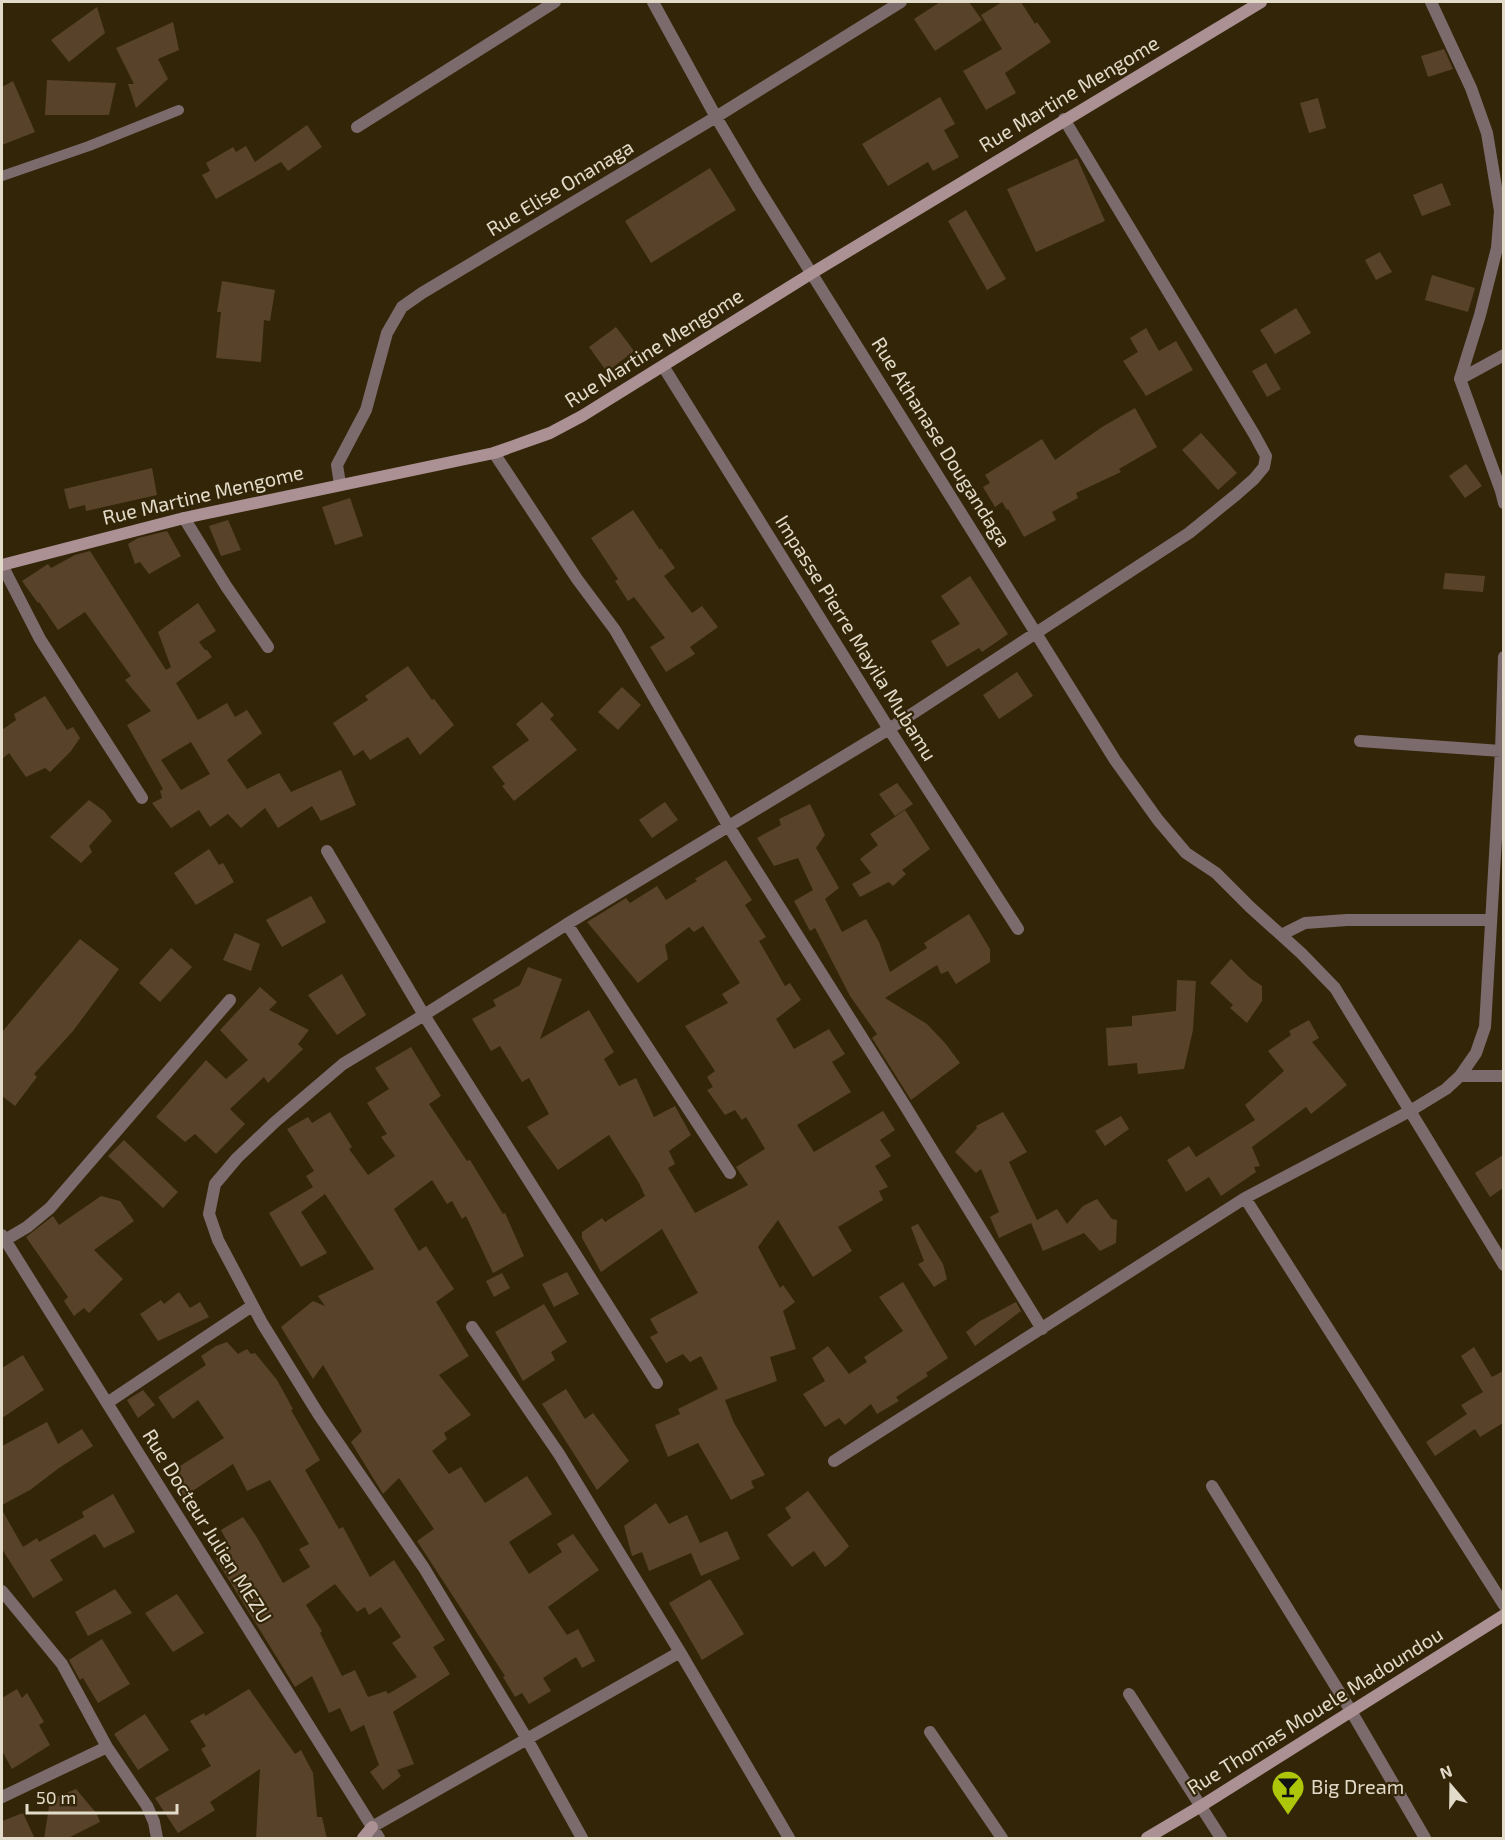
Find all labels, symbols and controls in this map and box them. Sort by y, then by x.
street label: Rue Martine Mengome [974,30,1163,156]
street label: Rue Elise Onanaga [482,134,637,240]
street label: Rue Martine Mengome [560,283,747,412]
street label: Rue Athanase Dougandaga [867,332,1016,551]
street label: Rue Martine Mengome [100,459,306,529]
street label: Impasse Pierre Mayila Mubamu [771,510,943,765]
street label: Rue Docteur Julien MEZU [138,1424,277,1627]
street label: Rue Thomas Mouele Madoundou [1182,1621,1447,1799]
north arrow [1421,1756,1481,1816]
text: N [1437,1761,1454,1782]
bar icon: Big Dream [1270,1769,1306,1816]
place label: Big Dream [1311,1774,1404,1798]
scale bar [27,1777,177,1815]
text: 50 m [36,1786,76,1808]

